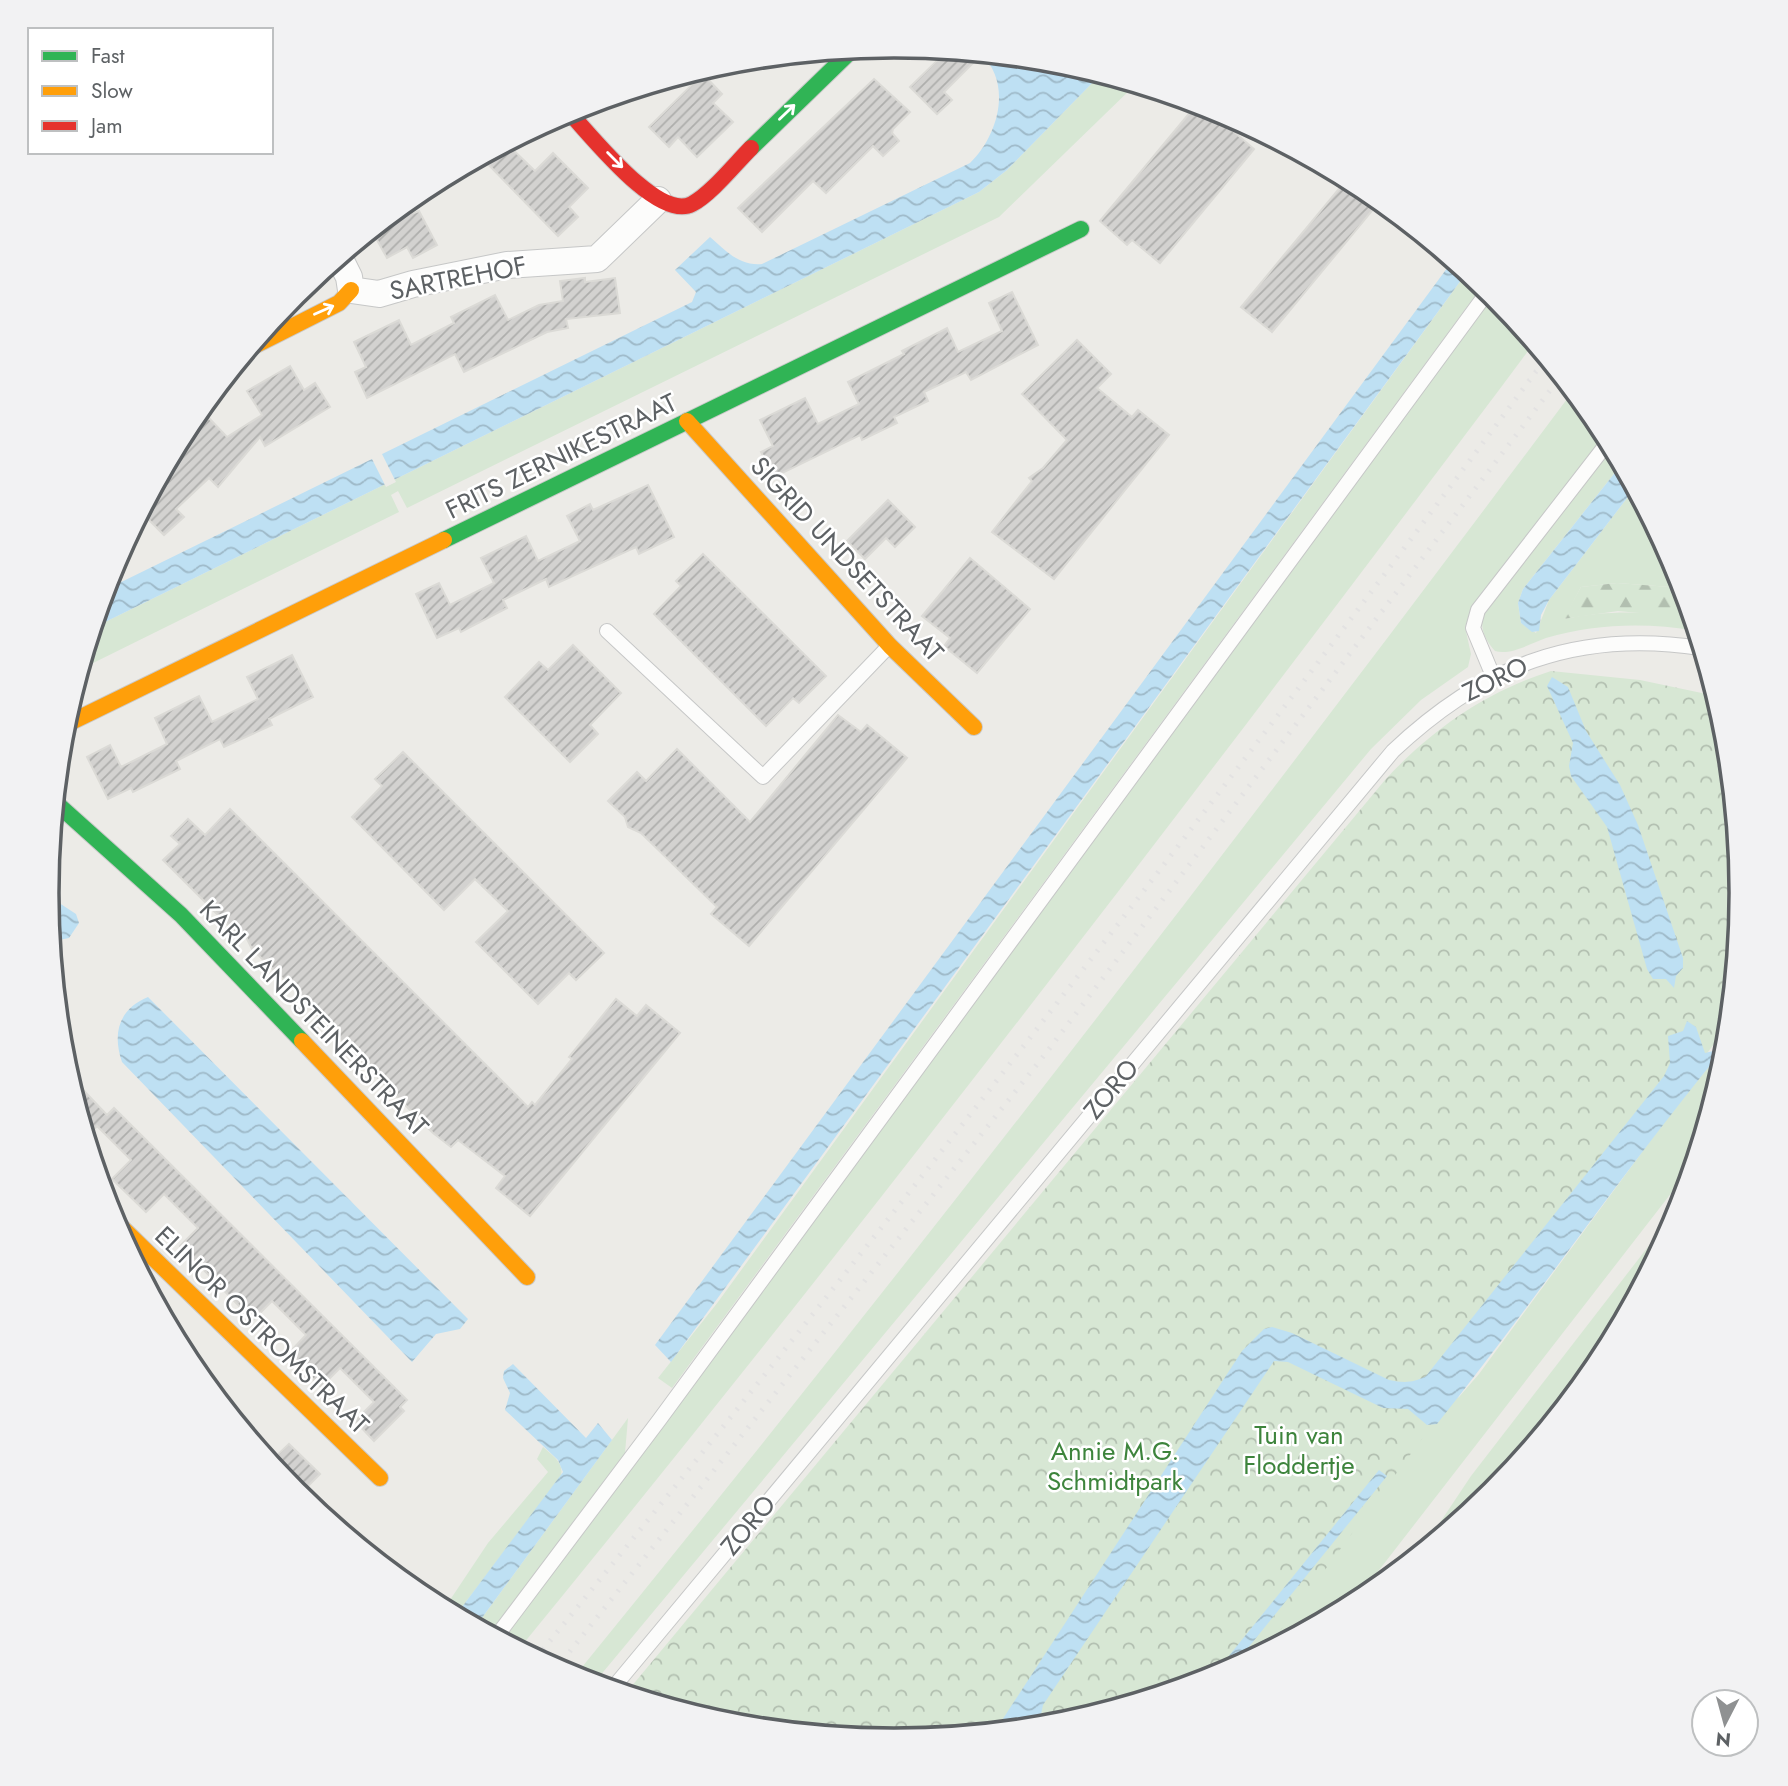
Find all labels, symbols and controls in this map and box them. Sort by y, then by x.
legend [28,28,273,154]
text: Fast [91,41,124,71]
text: Slow [91,76,133,106]
one-way arrow [778,104,795,121]
text: Jam [88,111,123,141]
one-way arrow [607,151,624,168]
street label: SARTREHOF [386,246,530,310]
one-way arrow [313,303,334,316]
street label: FRITS ZERNIKESTRAAT [439,383,683,529]
street label: SIGRID UNDSETSTRAAT [742,448,952,670]
street label: ZORO [1456,647,1534,711]
street label: KARL LANDSTEINERSTRAAT [191,891,437,1145]
street label: ZORO [1074,1051,1148,1127]
street label: ELINOR OSTROMSTRAAT [146,1217,378,1443]
park label: Tuin van Floddertje [1243,1416,1355,1484]
park label: Annie M.G. Schmidtpark [1047,1432,1184,1500]
street label: ZORO [711,1487,785,1563]
north arrow [1690,1688,1760,1758]
text: N [1714,1725,1732,1754]

